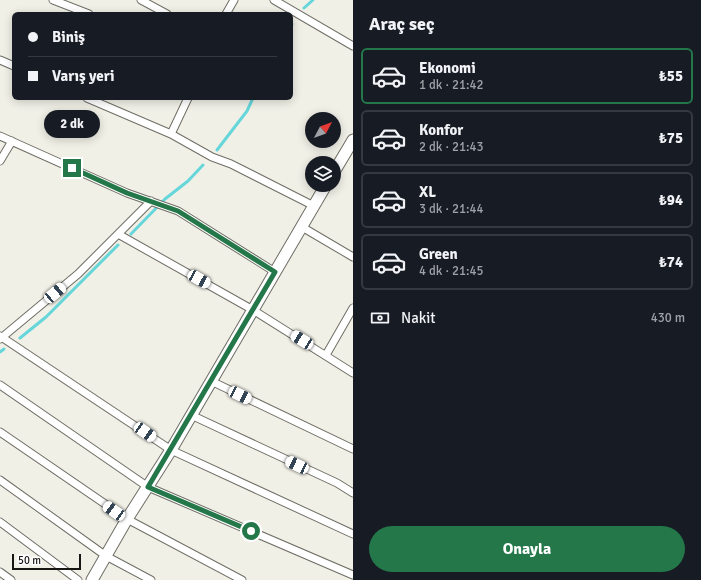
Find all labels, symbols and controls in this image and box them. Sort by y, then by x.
text: Araç seç [369,13,435,35]
text: Biniş [52,28,85,46]
icon: car [371,58,407,94]
text: Ekonomi [419,59,476,77]
text: Varış yeri [52,67,114,85]
text: ₺55 [659,67,683,85]
text: 1 dk · 21:42 [419,77,484,93]
callout: 2 dk [44,110,100,138]
north arrow [305,112,341,148]
map controls [305,112,341,192]
text: 2 dk [60,116,84,132]
icon: car [371,120,407,156]
text: Konfor [419,121,463,139]
text: ₺75 [659,129,683,147]
text: 2 dk · 21:43 [419,139,484,155]
button: layers [305,156,341,192]
route end [63,159,81,177]
icon: car [371,182,407,218]
text: XL [419,183,436,201]
text: ₺94 [659,191,683,209]
text: 3 dk · 21:44 [419,201,484,217]
icon: car [371,244,407,280]
text: Green [419,245,458,263]
text: ₺74 [659,253,683,271]
text: 4 dk · 21:45 [419,263,484,279]
car [186,268,212,290]
car [42,281,68,305]
icon: cash [369,307,391,329]
text: Nakit [401,309,435,327]
text: 430 m [651,310,685,326]
car [289,329,315,351]
car [227,384,253,406]
car [132,420,158,444]
car [284,454,310,476]
car [101,499,127,523]
route start [242,522,260,540]
button: Onayla [369,526,685,572]
scale bar [12,552,81,571]
text: 50 m [18,554,41,567]

